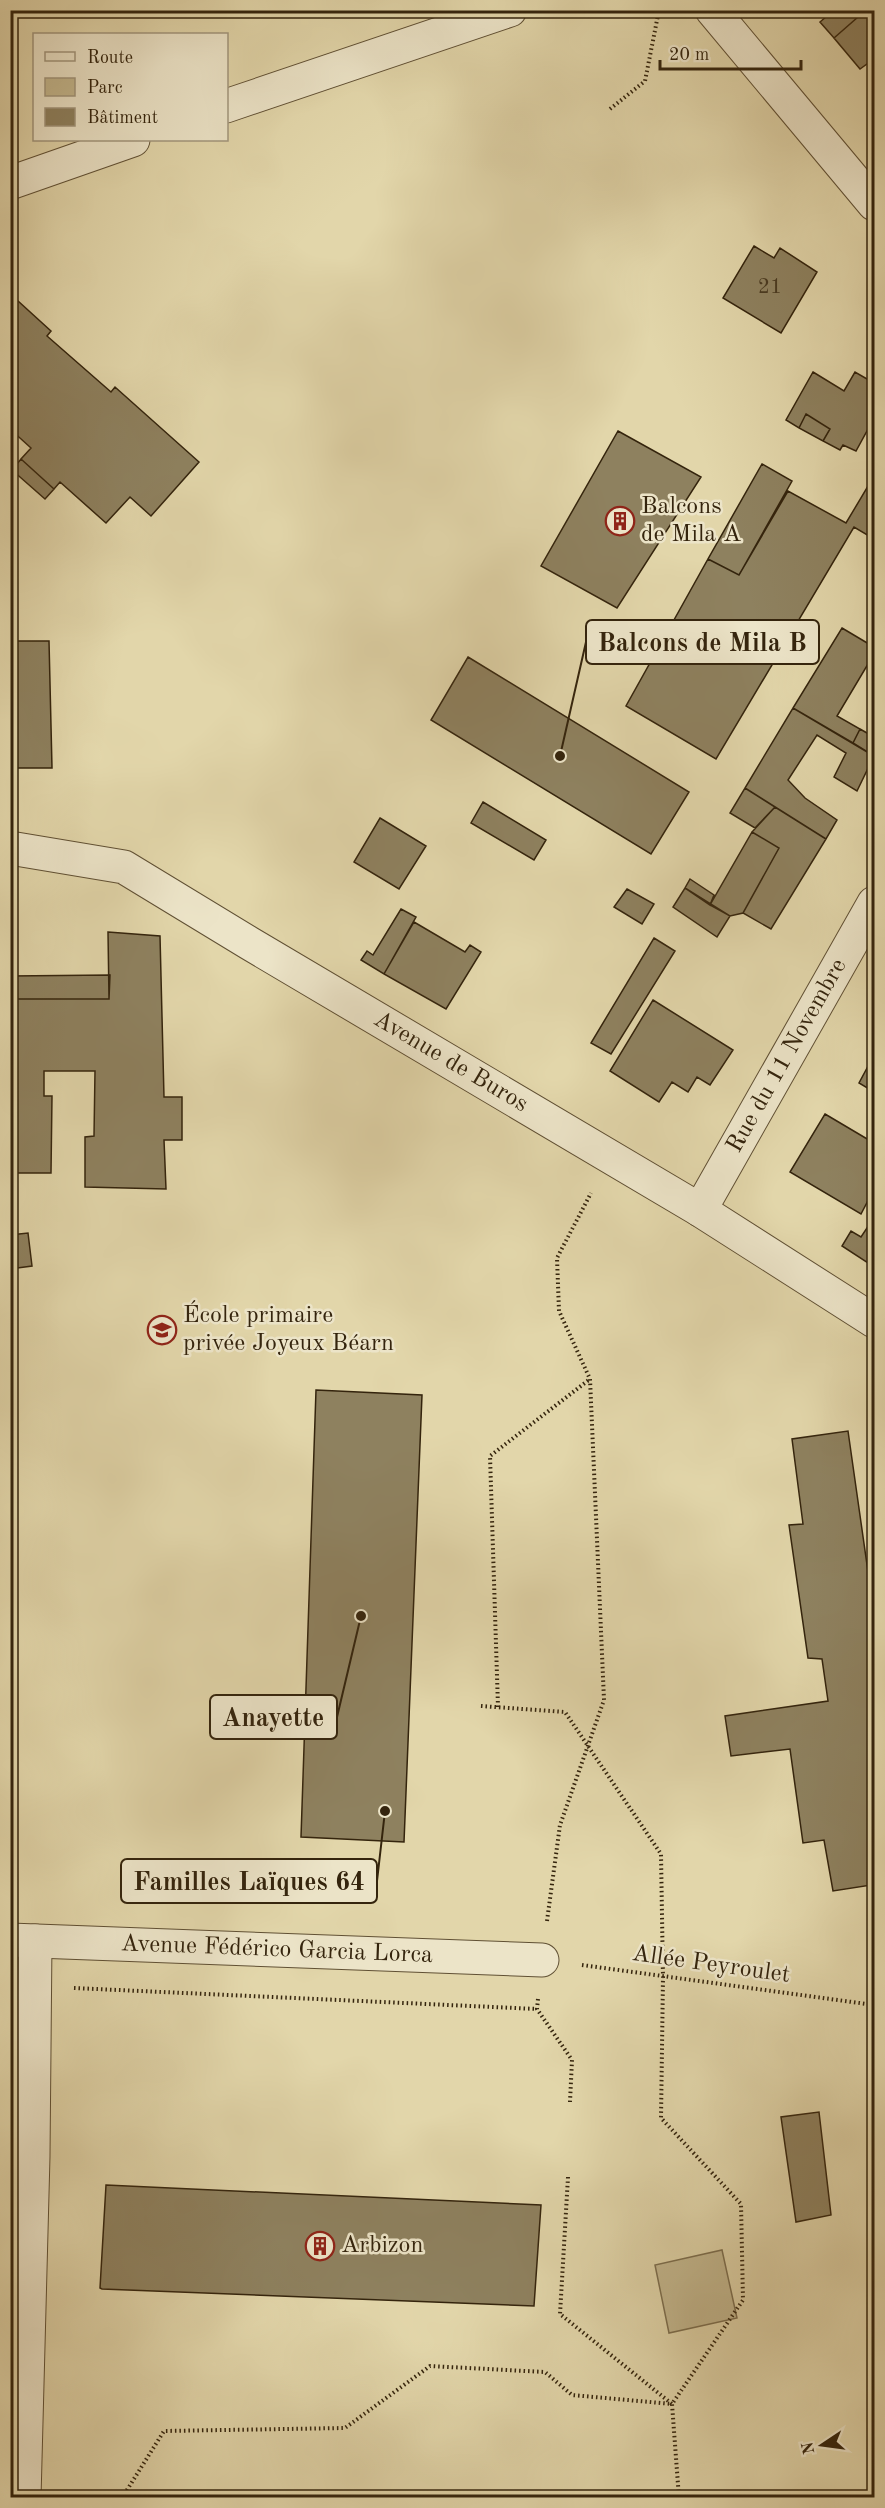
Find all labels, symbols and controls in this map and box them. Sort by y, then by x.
legend [33,33,228,141]
scale bar [660,33,801,71]
text: 20 m [669,46,709,64]
text: Route [87,49,133,67]
text: Parc [87,79,123,97]
text: Bâtiment [87,109,158,127]
house number: 21 [758,277,782,298]
place label: Balcons de Mila A [641,495,741,547]
building icon: Balcons de Mila A [604,505,636,537]
callout: Balcons de Mila B [586,620,819,664]
text: Balcons de Mila B [597,631,807,657]
street label: Rue du 11 Novembre [723,955,852,1157]
street label: Avenue de Buros [369,1007,532,1117]
place label: École primaire privée Joyeux Béarn [183,1300,394,1356]
school or university icon: École primaire privée Joyeux Béarn [146,1314,178,1346]
callout: Anayette [210,1695,337,1739]
text: Anayette [222,1706,324,1732]
callout: Familles Laïques 64 [121,1859,377,1903]
text: Familles Laïques 64 [133,1870,365,1896]
street label: Avenue Fédérico Garcia Lorca [120,1932,433,1968]
street label: Allée Peyroulet [630,1942,792,1988]
building icon: Arbizon [304,2230,336,2262]
place label: Arbizon [341,2234,423,2258]
north arrow [792,2415,852,2475]
text: N [800,2439,819,2456]

